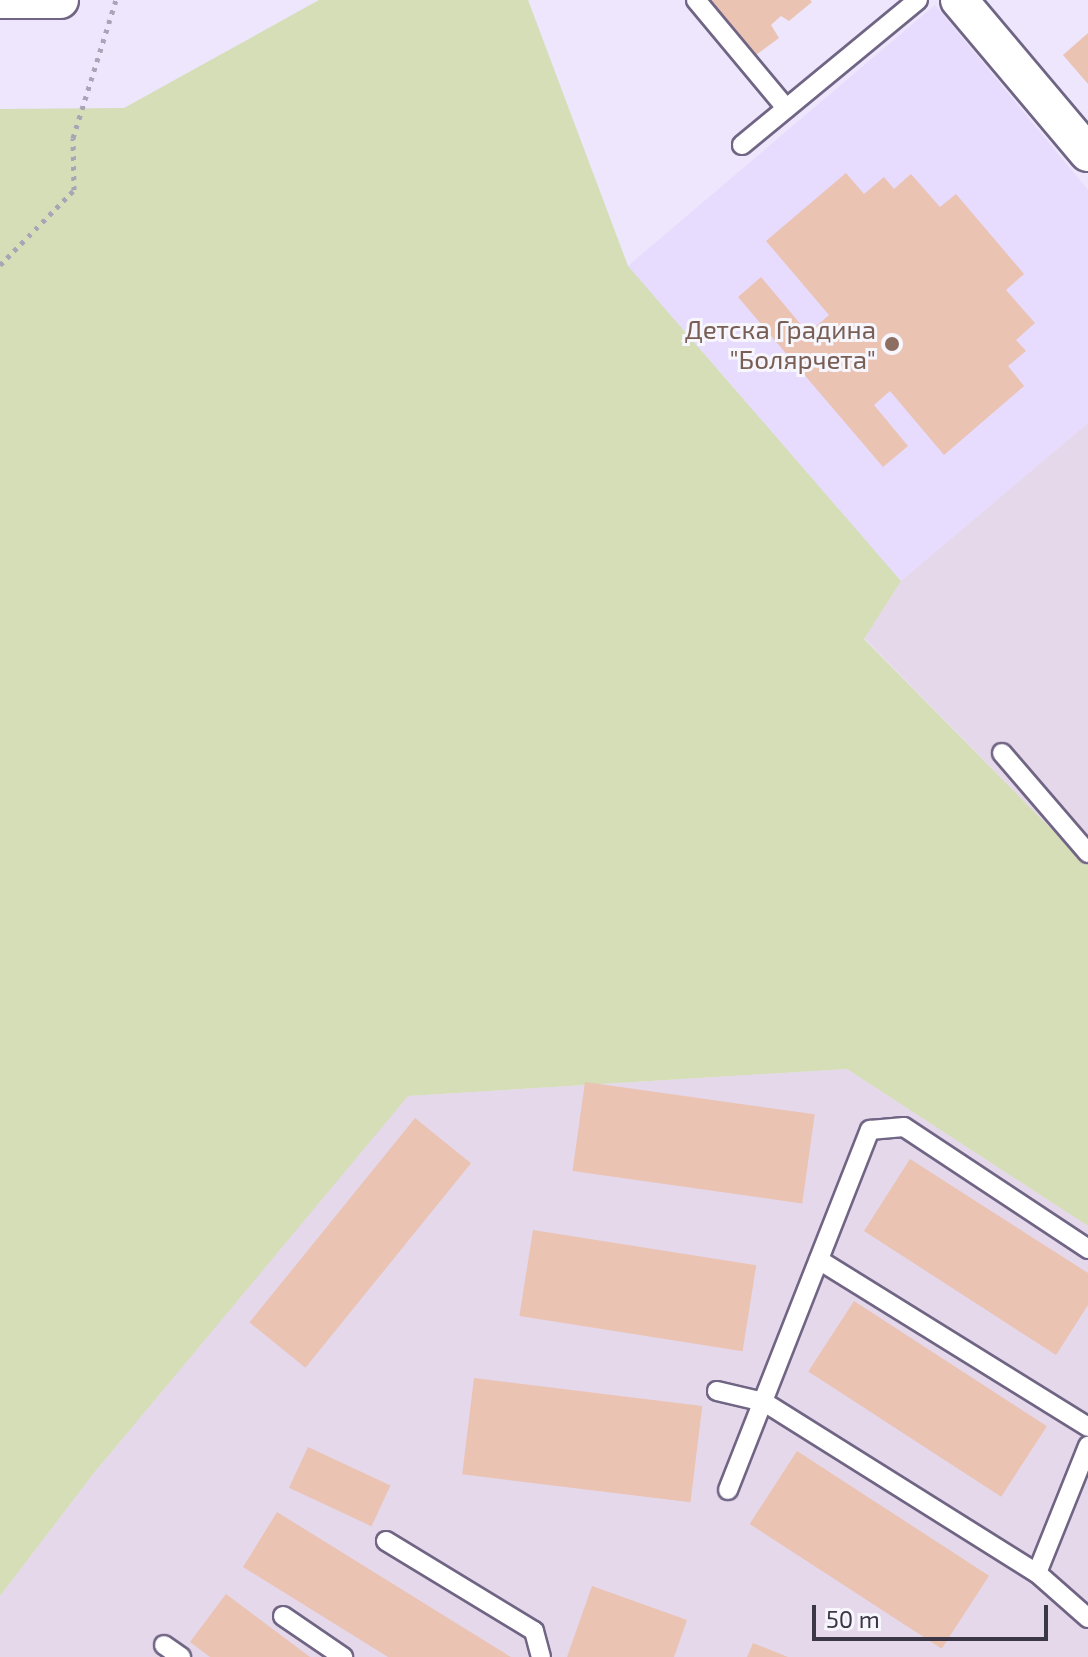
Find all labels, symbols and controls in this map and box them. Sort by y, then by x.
place label: Детска Градина "Болярчета" [685,313,876,374]
marker: Детска Градина "Болярчета" [883,335,901,353]
scale bar [816,1589,1052,1639]
text: 50 m [826,1604,880,1633]

